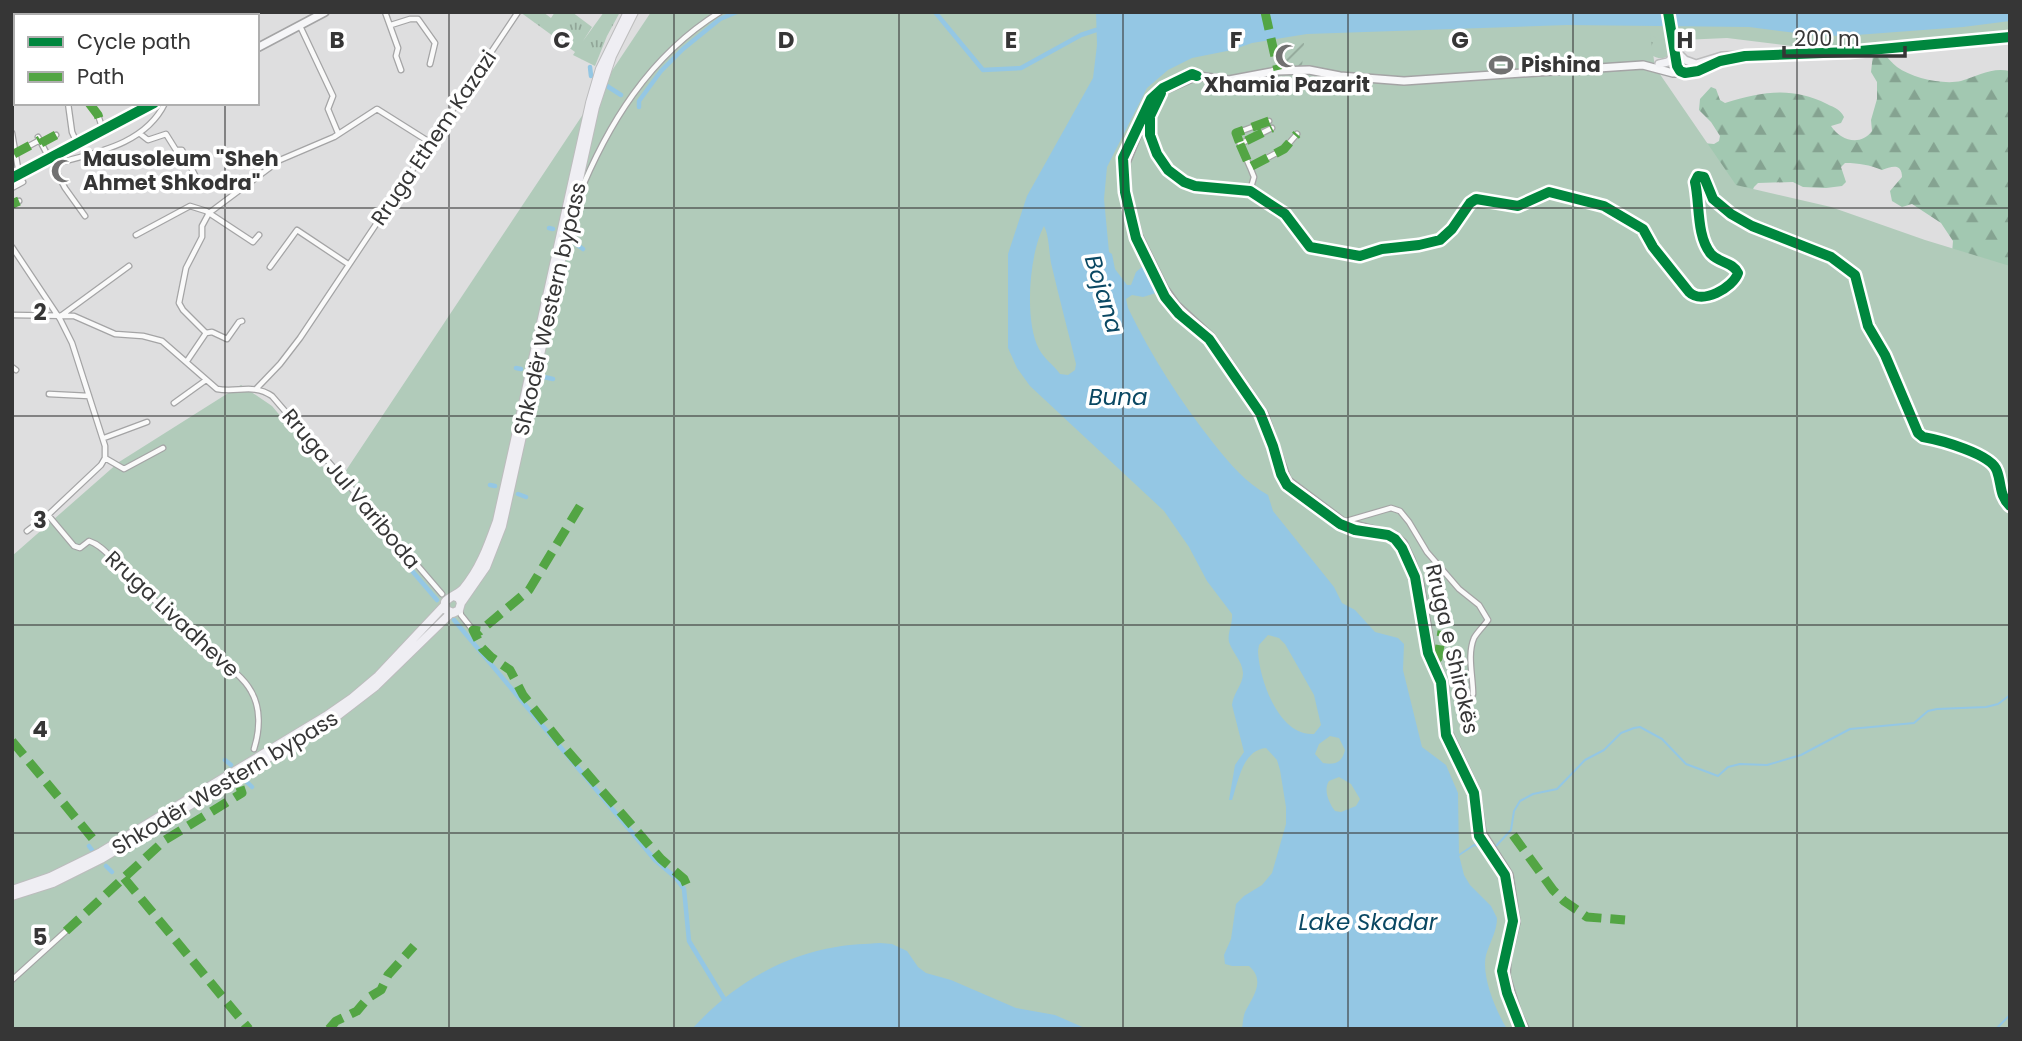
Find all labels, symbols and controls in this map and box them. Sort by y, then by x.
legend [14,14,259,105]
scale bar [1784,14,1905,58]
text: B [329,24,345,56]
text: C [553,24,571,56]
text: D [778,24,794,56]
text: E [1005,24,1017,56]
text: F [1230,24,1242,56]
text: G [1451,24,1469,56]
text: H [1677,24,1693,56]
text: 200 m [1794,24,1860,53]
text: Cycle path [77,27,191,56]
mosque icon: Xhamia Pazarit [1273,42,1301,70]
street label: Rruga Ethem Kazazi [364,44,503,231]
place label: Pishina [1521,50,1601,79]
sports icon: Pishina [1487,51,1515,79]
text: Path [77,62,124,91]
place label: Xhamia Pazarit [1204,70,1370,99]
place label: Mausoleum "Sheh Ahmet Shkodra" [83,144,279,197]
mosque icon: Mausoleum "Sheh Ahmet Shkodra" [49,157,77,185]
street label: Shkodër Western bypass [506,179,593,438]
water label: Bojana [1077,251,1131,337]
text: 2 [33,296,47,328]
water label: Buna [1088,381,1148,413]
street label: Rruga Jul Variboda [276,402,427,575]
text: 3 [33,504,47,536]
street label: Rruga Livadheve [99,544,246,683]
street label: Rruga e Shirokës [1419,561,1486,737]
street label: Shkodër Western bypass [106,703,343,862]
text: 4 [32,713,48,745]
water label: Lake Skadar [1299,906,1439,938]
text: 5 [33,921,47,953]

